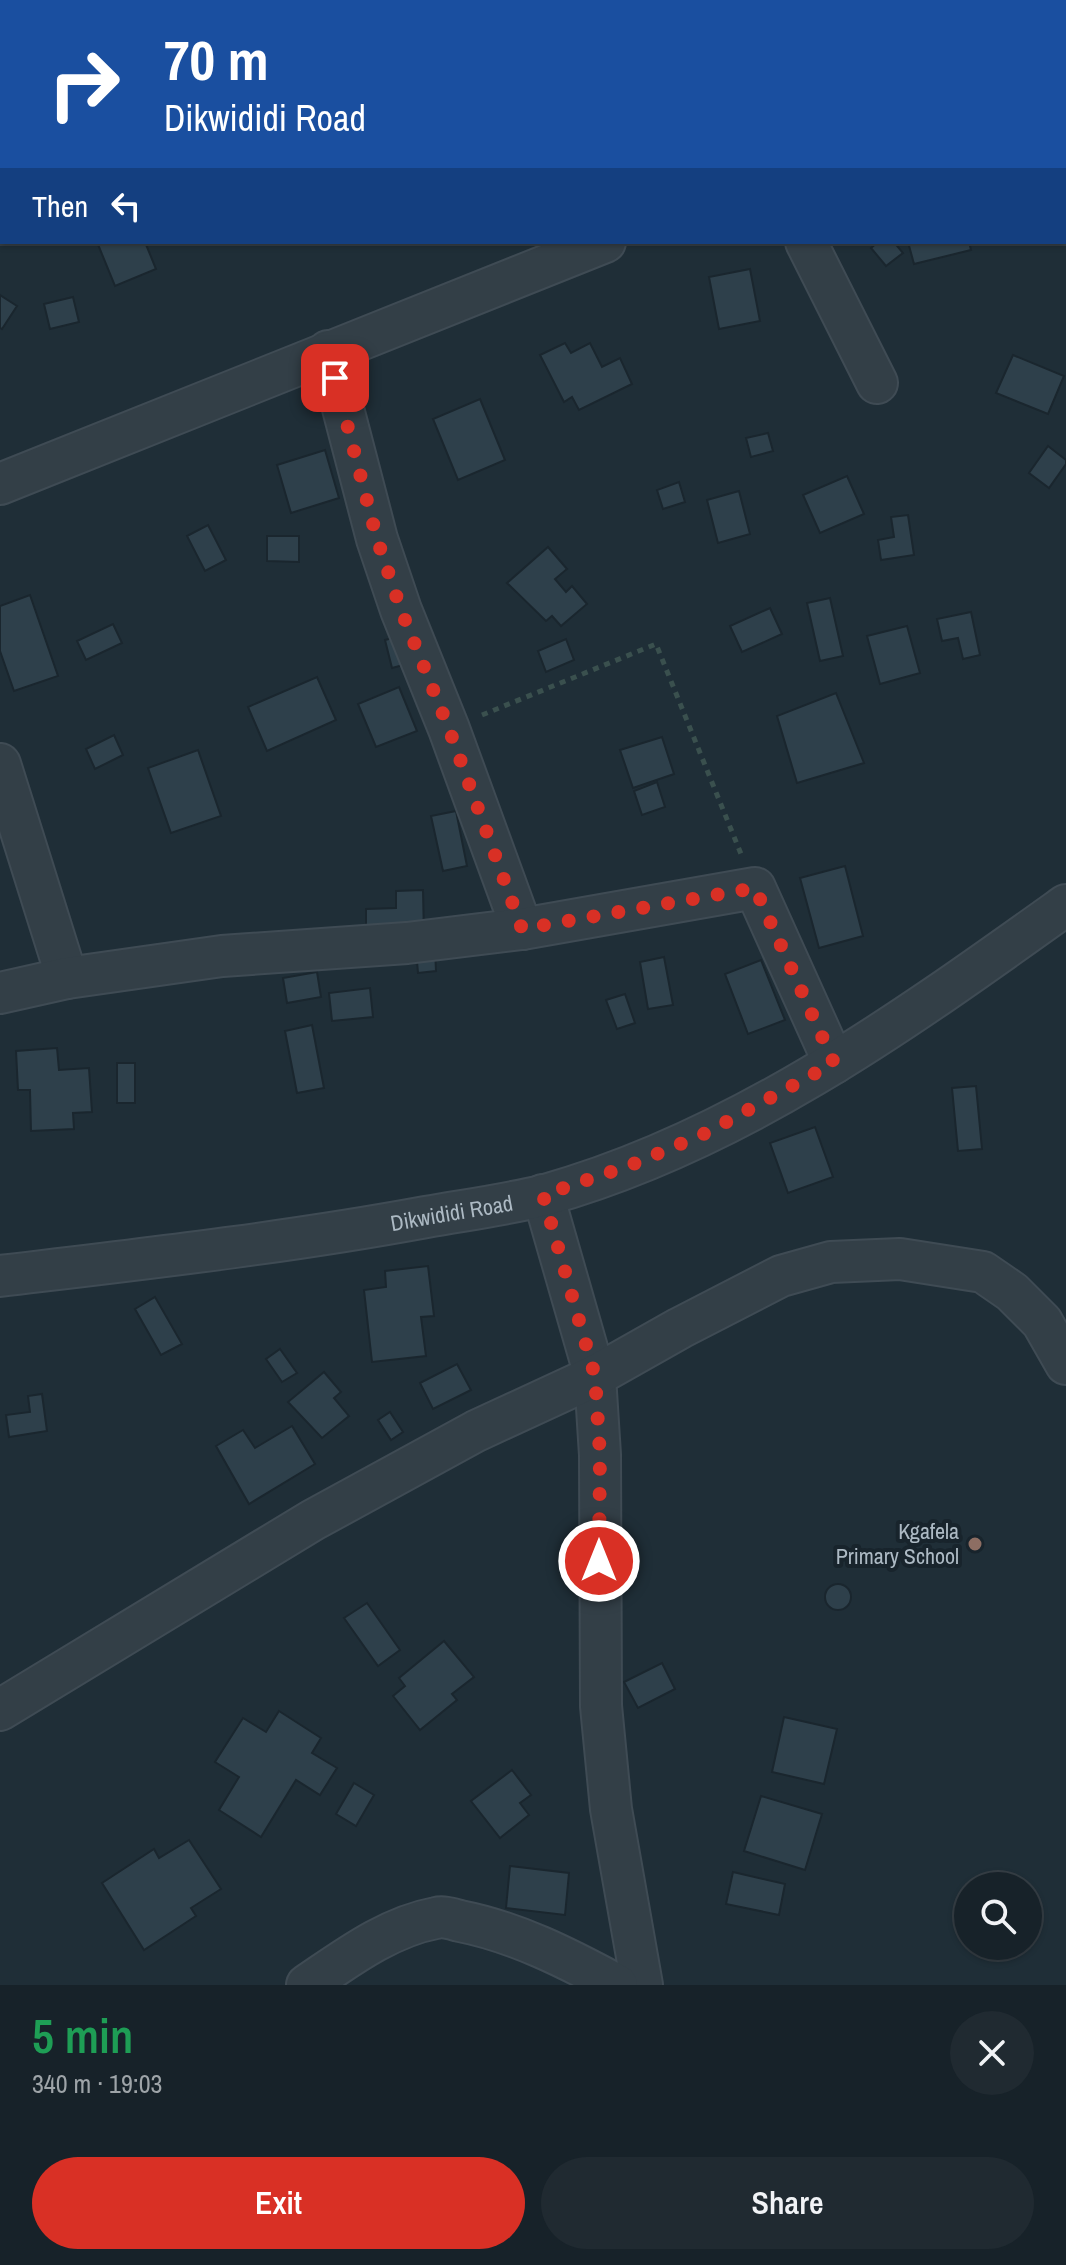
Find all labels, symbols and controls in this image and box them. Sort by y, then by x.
text: 70 m [164,22,269,97]
icon: right [32,32,136,136]
text: Dikwididi Road [164,94,366,142]
icon: left [104,184,148,228]
text: Then [32,186,88,226]
pin [301,344,369,412]
icon: arrive [313,356,357,400]
street label: Dikwididi Road [388,1188,515,1238]
place label: Kgafela Primary School [836,1516,959,1571]
position arrow [557,1519,641,1603]
marker: Kgafela Primary School [966,1535,984,1553]
map controls [954,1872,1042,1960]
button: search [954,1872,1042,1960]
text: 5 min [32,2003,133,2068]
button: close [950,2011,1034,2095]
text: 340 m · 19:03 [32,2066,162,2101]
button: Exit [32,2157,525,2249]
button: Share [541,2157,1034,2249]

